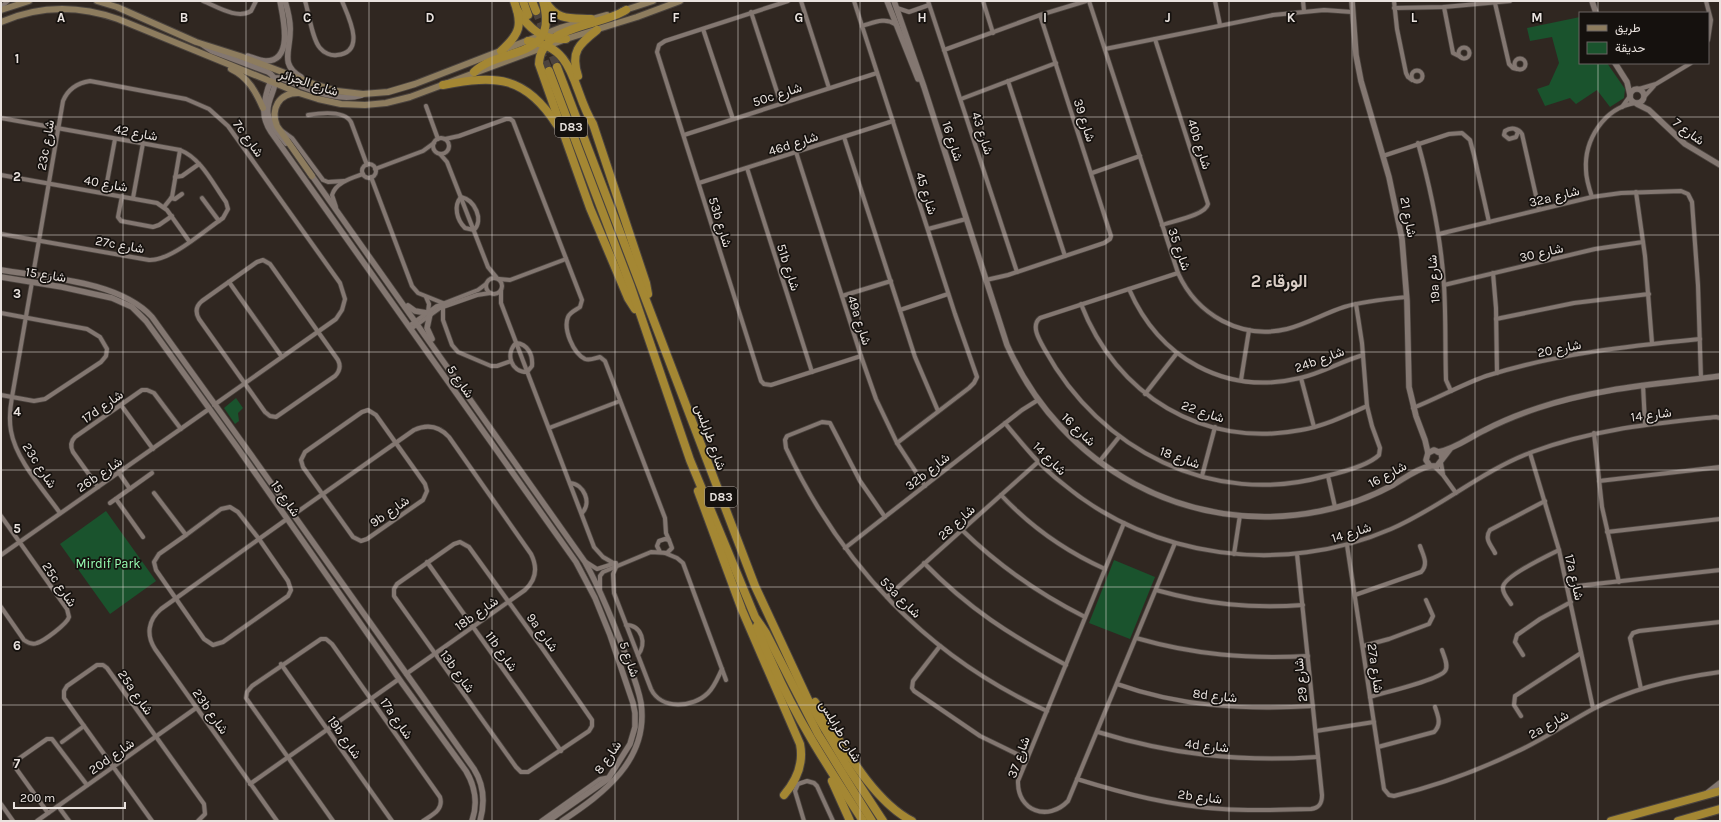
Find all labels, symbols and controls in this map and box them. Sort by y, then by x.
text: A [57,10,65,25]
text: B [180,10,188,25]
text: C [303,10,311,25]
text: D [426,10,435,25]
text: E [549,10,557,25]
text: F [672,10,680,25]
text: G [795,10,803,25]
text: H [917,10,927,25]
text: I [1043,10,1047,25]
text: J [1165,10,1171,25]
text: K [1287,10,1296,25]
text: L [1411,10,1418,25]
text: M [1531,10,1543,25]
legend [1579,12,1709,64]
text: طريق [1615,21,1641,36]
text: حديقة [1615,41,1645,55]
text: 1 [15,51,19,66]
street label: شارع الجزائر [276,66,340,101]
street label: 50c شارع [751,79,804,111]
street label: شارع 39 [1069,97,1099,144]
street label: شارع 43 [967,110,996,157]
street label: شارع 7 [1669,115,1707,150]
street label: 7c شارع [229,117,267,161]
road number: D83 [555,117,587,137]
street label: 40b شارع [1182,117,1215,172]
street label: 23c شارع [34,119,59,172]
street label: شارع 16 [937,119,966,164]
street label: شارع 42 [113,121,159,146]
street label: 46d شارع [766,128,821,160]
text: 2 [13,169,21,184]
street label: شارع 45 [911,170,940,217]
street label: شارع 40 [82,172,129,197]
street label: 32a شارع [1527,183,1581,212]
street label: 53b شارع [704,195,735,250]
street label: شارع 21 [1395,196,1420,239]
street label: شارع 35 [1163,226,1194,273]
street label: 27c شارع [94,233,146,258]
street label: شارع 30 [1518,240,1565,267]
street label: 51b شارع [772,242,803,293]
street label: 19a شارع [1424,254,1445,304]
street label: شارع 15 [24,264,67,287]
district label: الورقاء 2 [1251,271,1307,292]
text: 3 [13,286,21,301]
street label: 49a شارع [843,293,875,347]
street label: شارع 20 [1536,337,1583,362]
street label: 24b شارع [1292,344,1347,377]
street label: شارع 5 [442,362,477,402]
street label: 17d شارع [79,387,127,428]
street label: شارع 22 [1179,397,1226,428]
street label: شارع طرابلس [690,402,729,473]
text: 4 [13,404,21,419]
street label: شارع 14 [1630,405,1672,426]
street label: شارع 16 [1057,410,1099,450]
street label: شارع 14 [1029,439,1069,479]
street label: 23c شارع [18,440,60,492]
street label: شارع 18 [1157,443,1202,473]
street label: 32b شارع [902,449,954,495]
street label: 26b شارع [74,454,126,497]
street label: شارع 16 [1366,458,1410,492]
street label: شارع 15 [266,477,303,520]
road number: D83 [705,487,737,507]
street label: 9b شارع [367,493,413,532]
street label: شارع 28 [935,502,979,544]
street label: شارع 14 [1329,519,1373,548]
text: 5 [13,521,21,536]
street label: 17a شارع [1560,553,1587,602]
park label: Mirdif Park [75,556,141,571]
street label: 25c شارع [37,559,80,611]
street label: 53a شارع [876,574,924,622]
street label: 18b شارع [452,593,502,635]
street label: 9a شارع [522,610,562,656]
street label: 11b شارع [481,628,521,675]
text: 6 [13,638,21,653]
street label: شارع 5 [615,639,643,680]
street label: 27a شارع [1363,642,1386,694]
street label: 13b شارع [436,647,478,697]
street label: شارع 29 [1291,657,1312,703]
street label: 25a شارع [113,667,156,719]
street label: 23b شارع [188,686,232,738]
street label: 8d شارع [1192,686,1238,707]
street label: 17a شارع [375,695,416,743]
street label: شارع طرابلس [815,698,865,766]
street label: 2a شارع [1525,707,1572,744]
street label: 19b شارع [323,713,365,763]
street label: شارع 37 [1004,734,1035,781]
street label: 20d شارع [86,735,138,779]
street label: 4d شارع [1184,736,1230,757]
street label: شارع 8 [591,738,626,778]
text: 7 [14,756,21,771]
scale bar [14,784,125,810]
street label: 2b شارع [1177,786,1223,809]
text: 200 m [20,791,55,805]

